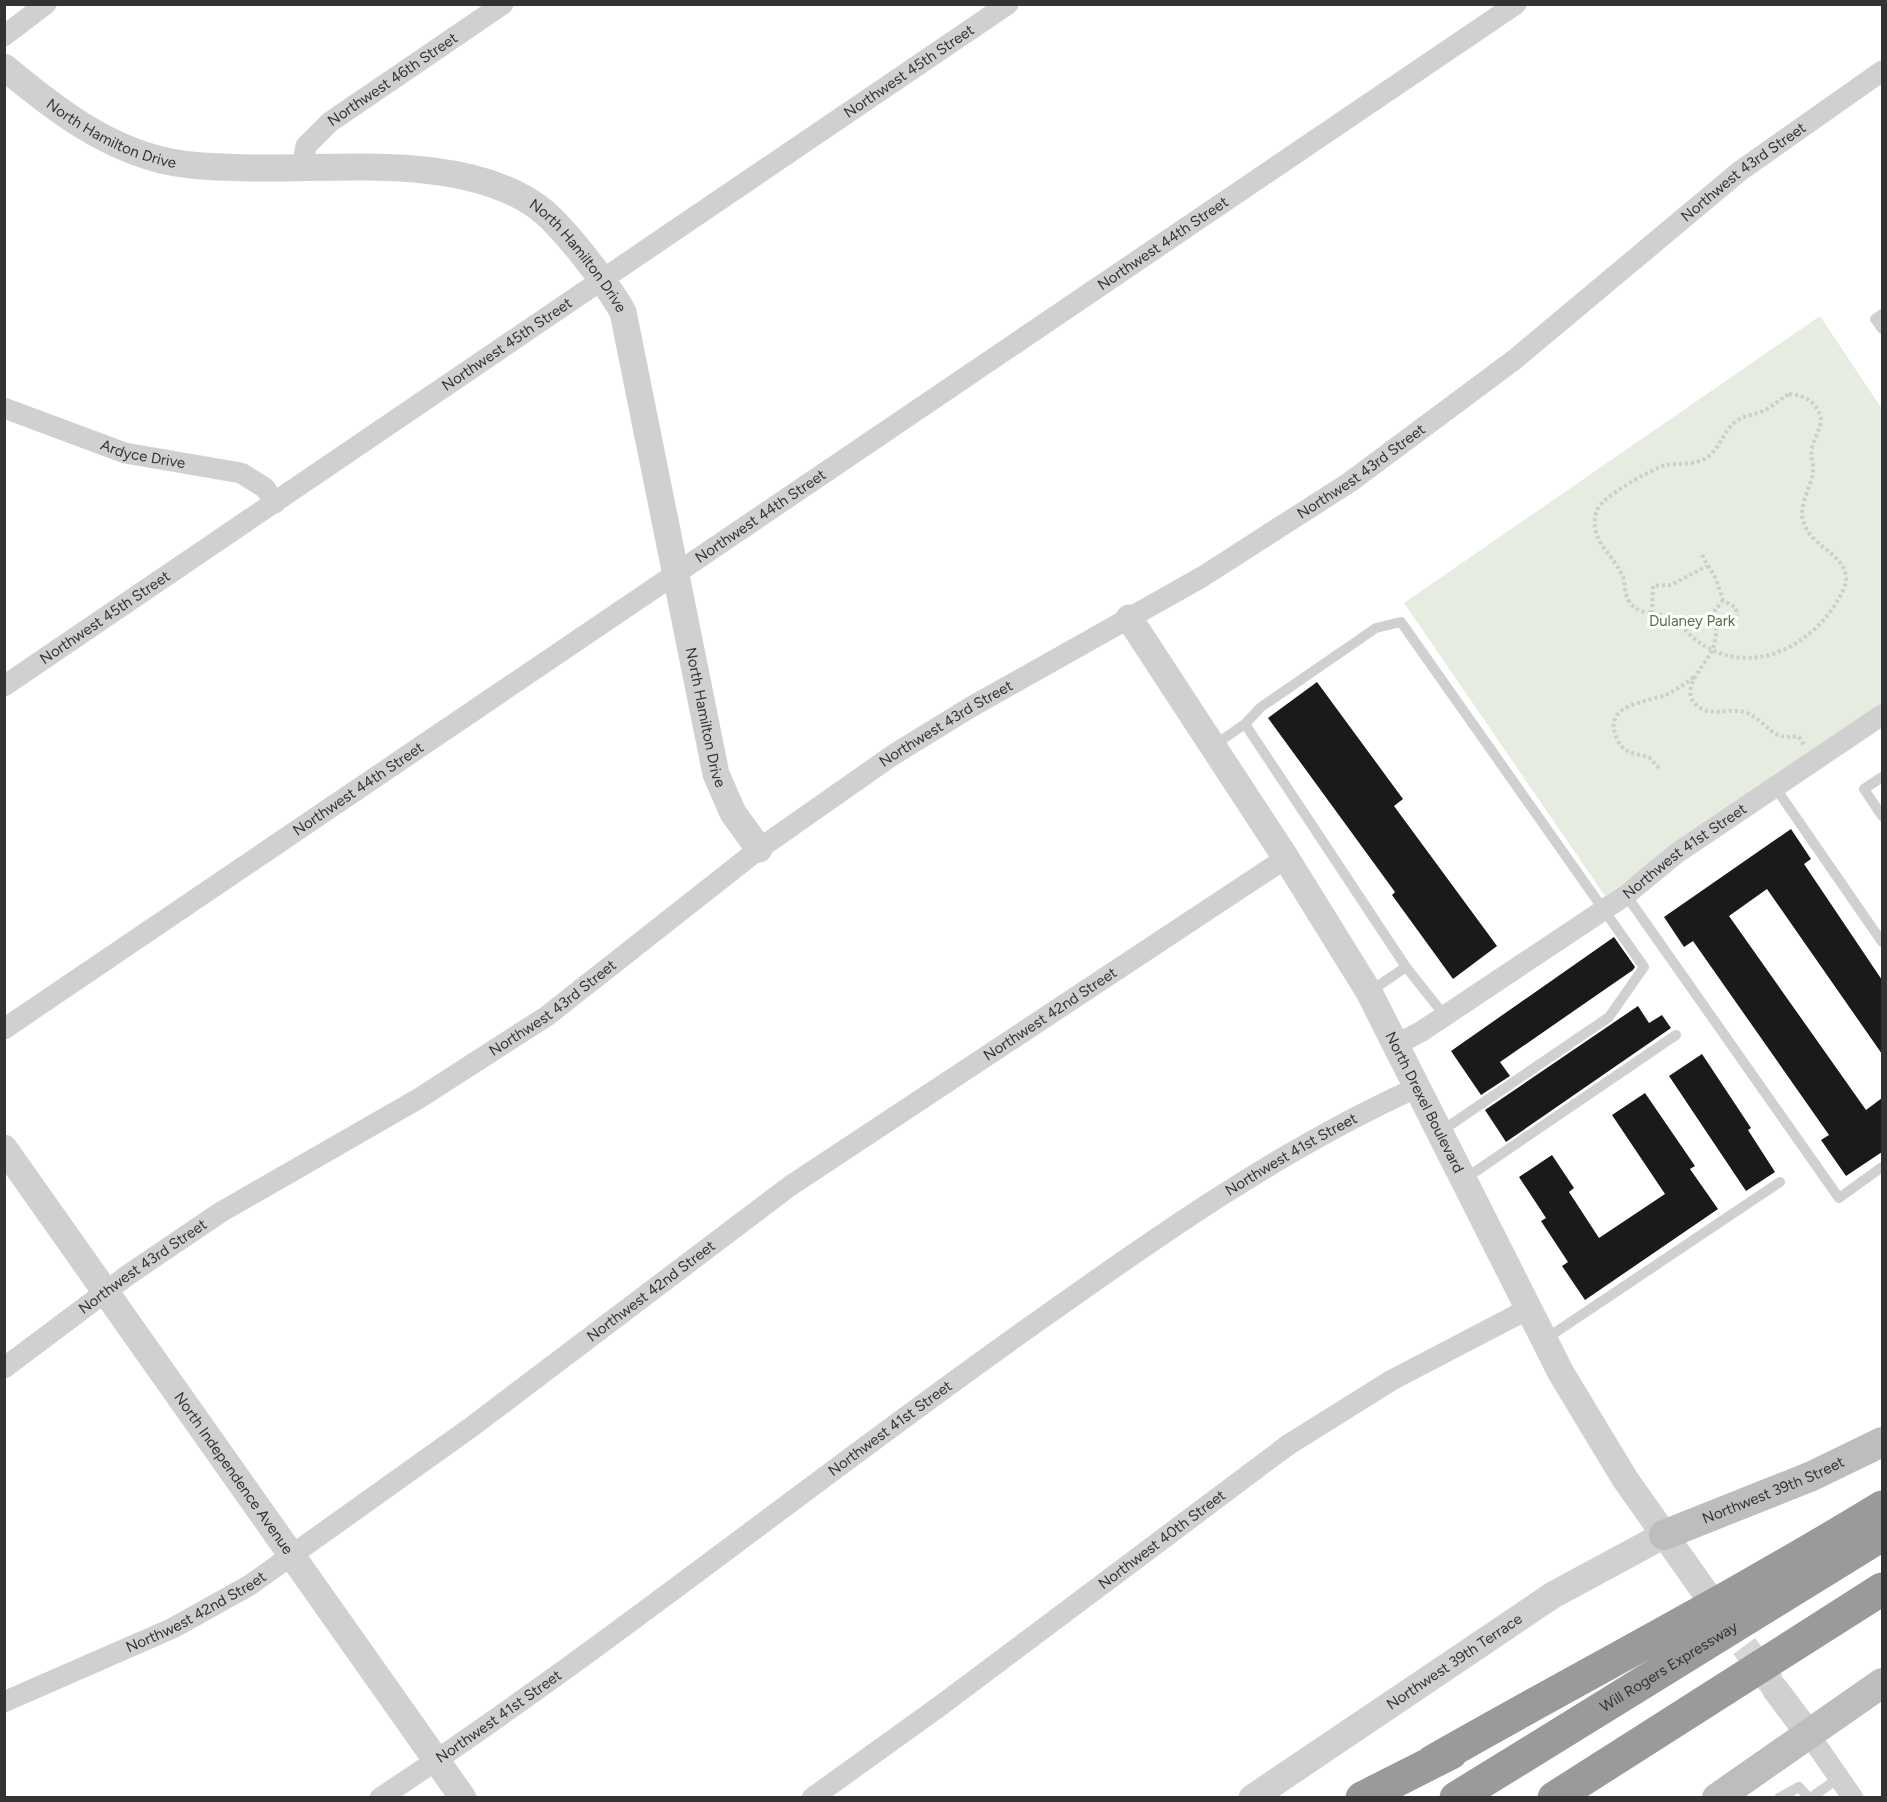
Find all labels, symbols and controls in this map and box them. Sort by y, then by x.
street label: Northwest 45th Street [840,21,978,122]
street label: Northwest 46th Street [324,29,461,130]
street label: North Hamilton Drive [43,95,178,172]
street label: Northwest 43rd Street [1677,118,1810,226]
street label: Northwest 44th Street [1094,193,1232,294]
street label: North Hamilton Drive [526,195,630,316]
street label: Northwest 45th Street [438,294,576,395]
street label: Northwest 43rd Street [1294,420,1429,523]
street label: Ardyce Drive [98,436,187,472]
street label: Northwest 44th Street [692,465,830,567]
street label: Northwest 45th Street [36,567,174,668]
park label: Dulaney Park [1649,612,1736,630]
street label: North Hamilton Drive [682,646,730,790]
street label: Northwest 43rd Street [876,676,1016,771]
street label: Northwest 44th Street [289,738,427,839]
street label: Northwest 41st Street [1619,800,1750,903]
street label: Northwest 43rd Street [486,956,620,1060]
street label: Northwest 42nd Street [980,963,1120,1065]
street label: North Drexel Boulevard [1382,1029,1468,1176]
street label: Northwest 41st Street [1222,1109,1360,1200]
street label: Northwest 43rd Street [75,1215,211,1318]
street label: Northwest 42nd Street [583,1237,719,1345]
street label: Northwest 41st Street [825,1377,956,1480]
street label: North Independence Avenue [170,1389,297,1558]
street label: Northwest 39th Street [1700,1453,1847,1528]
street label: Northwest 40th Street [1095,1486,1229,1593]
street label: Northwest 42nd Street [123,1567,270,1657]
street label: Northwest 39th Terrace [1383,1609,1526,1714]
street label: Will Rogers Expressway [1597,1617,1741,1716]
street label: Northwest 41st Street [432,1666,565,1767]

